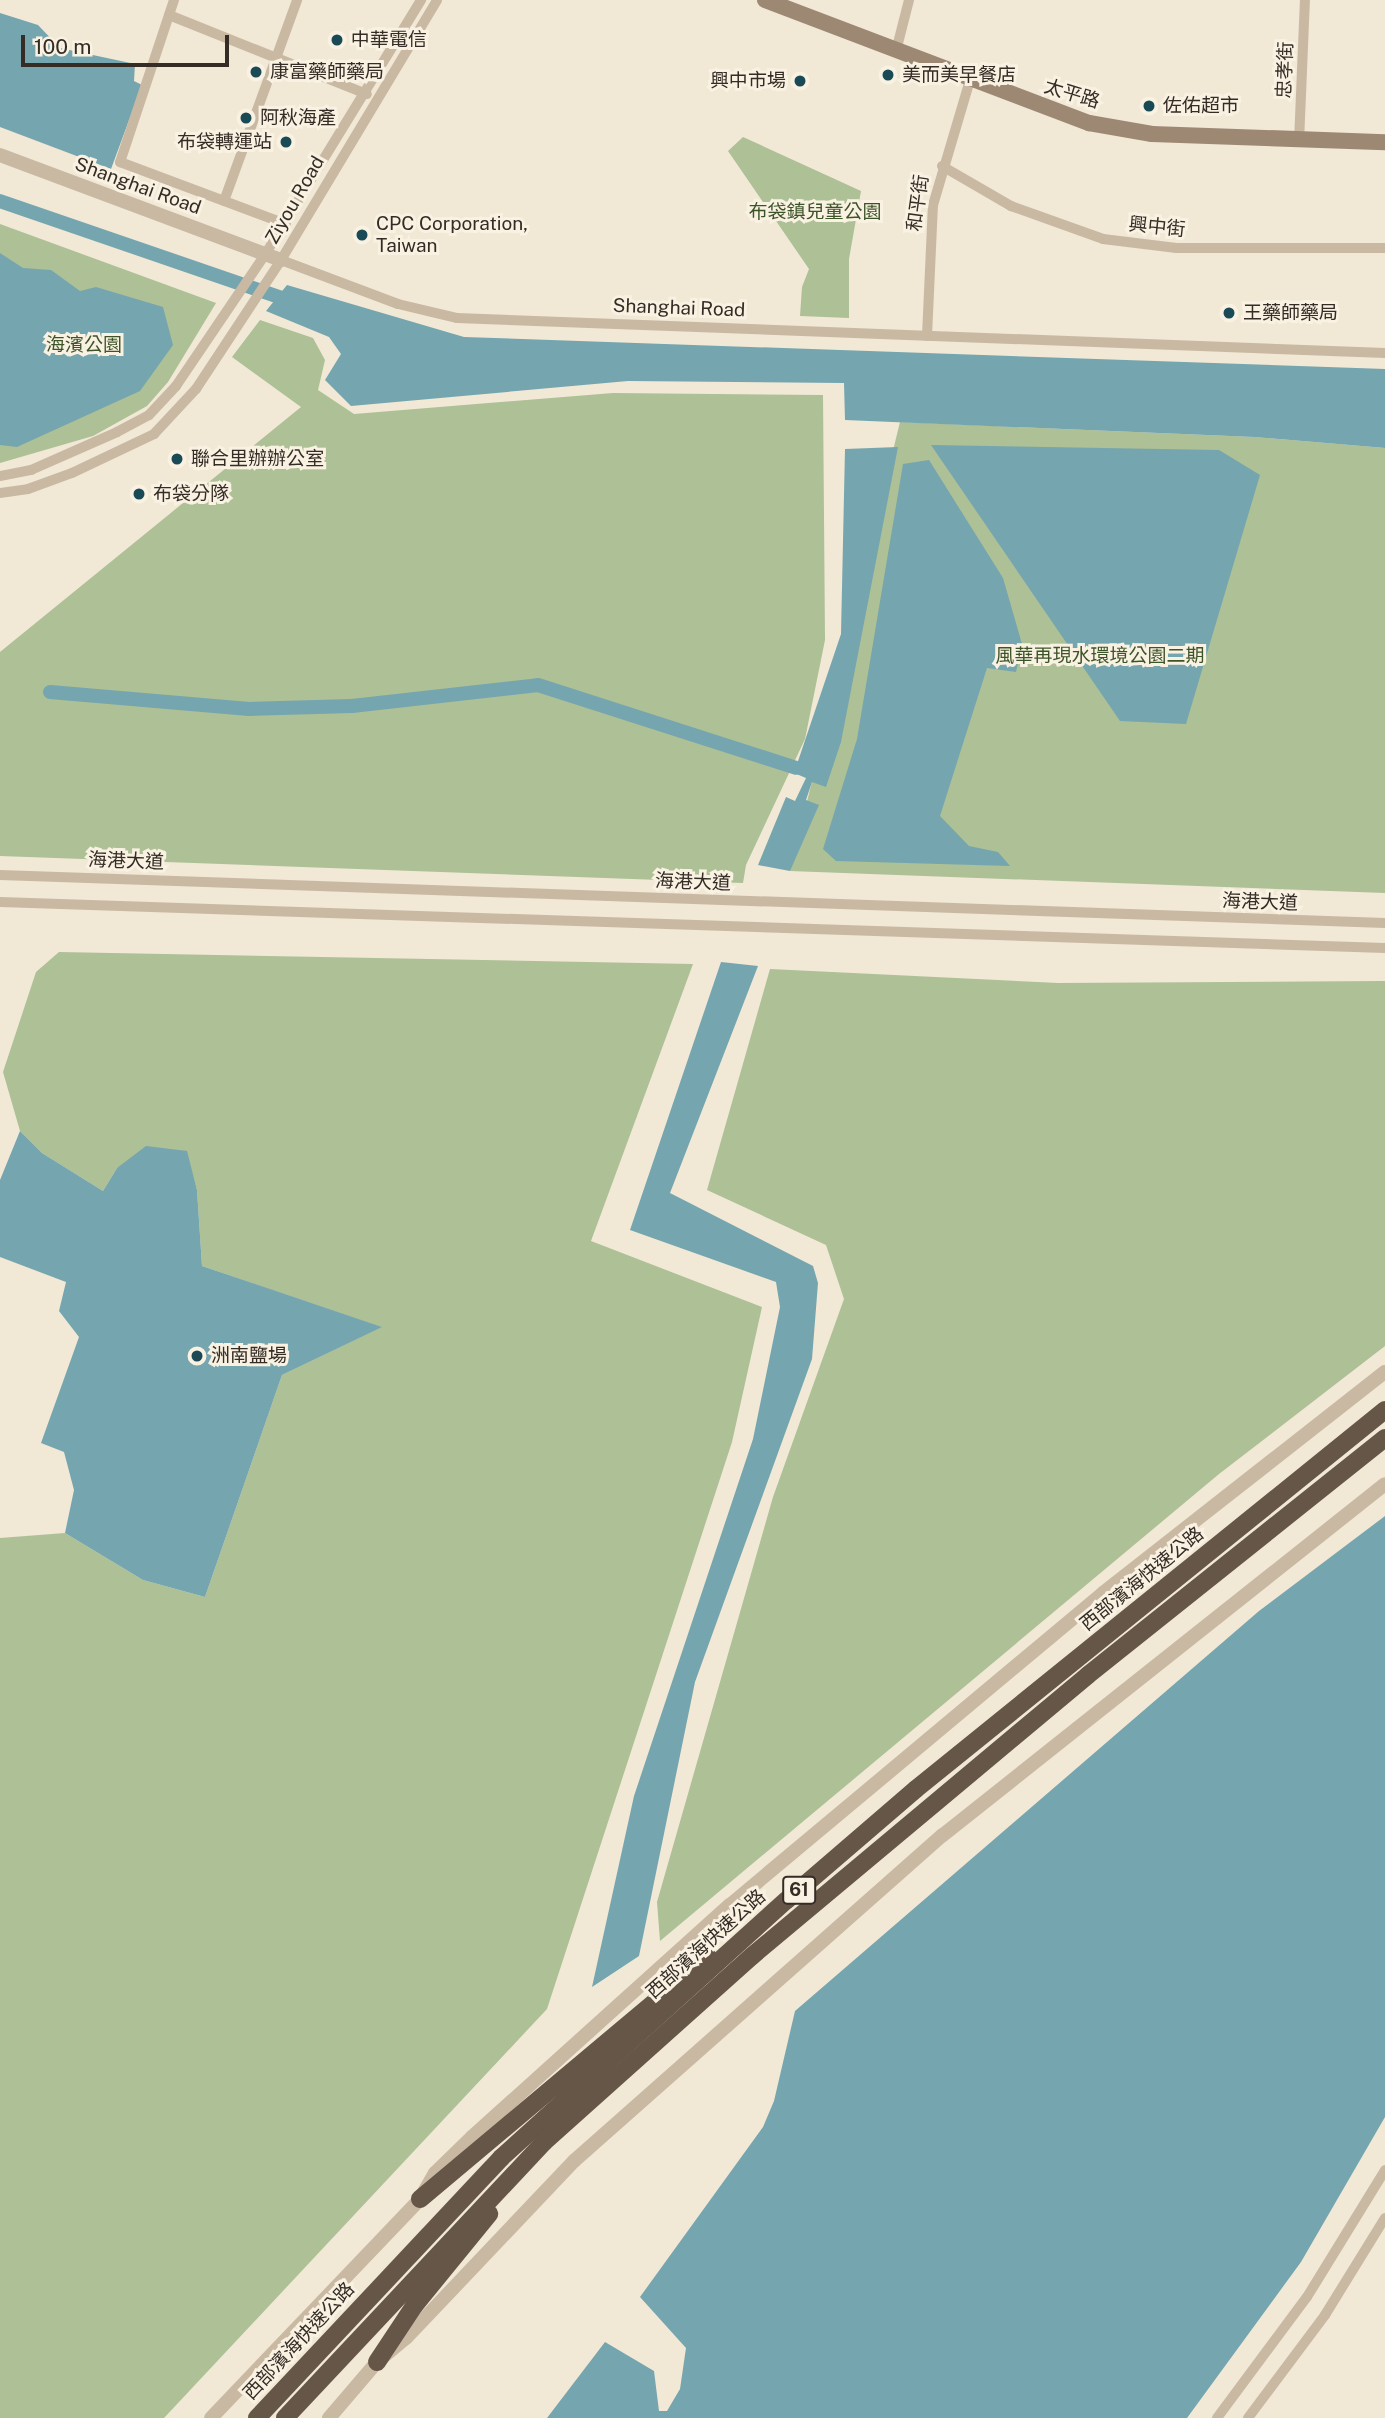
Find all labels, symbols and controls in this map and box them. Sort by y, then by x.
scale bar [24,21,233,65]
place label: 中華電信 [351,29,427,51]
marker: 中華電信 [329,32,345,48]
text: 100 m [34,34,91,59]
street label: 忠孝街 [1273,41,1297,99]
place label: 康富藥師藥局 [270,61,384,83]
marker: 康富藥師藥局 [248,64,264,80]
place label: 美而美早餐店 [902,64,1016,86]
marker: 美而美早餐店 [880,67,896,83]
place label: 興中市場 [710,70,786,92]
marker: 興中市場 [792,73,808,89]
street label: 太平路 [1041,75,1103,113]
place label: 佐佑超市 [1163,95,1239,117]
marker: 佐佑超市 [1141,98,1157,114]
place label: 阿秋海產 [260,107,336,129]
marker: 阿秋海產 [238,110,254,126]
place label: 布袋轉運站 [177,131,272,153]
marker: 布袋轉運站 [278,134,294,150]
street label: Ziyou Road [261,152,329,248]
street label: Shanghai Road [72,153,204,219]
street label: 和平街 [903,173,933,233]
park label: 布袋鎮兒童公園 [749,201,881,223]
place label: CPC Corporation, Taiwan [376,213,528,257]
street label: 興中街 [1127,213,1187,241]
marker: CPC Corporation, Taiwan [354,227,370,243]
street label: Shanghai Road [612,294,746,322]
place label: 王藥師藥局 [1243,302,1338,324]
marker: 王藥師藥局 [1221,305,1237,321]
park label: 海濱公園 [46,334,122,356]
place label: 聯合里辦辦公室 [191,448,324,470]
marker: 聯合里辦辦公室 [169,451,185,467]
place label: 布袋分隊 [153,483,229,505]
marker: 布袋分隊 [131,486,147,502]
park label: 風華再現水環境公園二期 [996,645,1204,667]
street label: 海港大道 [88,848,164,874]
street label: 海港大道 [655,869,731,895]
street label: 海港大道 [1222,889,1298,915]
place label: 洲南鹽場 [211,1345,287,1367]
marker: 洲南鹽場 [189,1348,205,1364]
street label: 西部濱海快速公路 [1076,1522,1208,1636]
road number: 61 [782,1876,816,1904]
street label: 西部濱海快速公路 [642,1885,770,2003]
street label: 西部濱海快速公路 [239,2278,359,2404]

